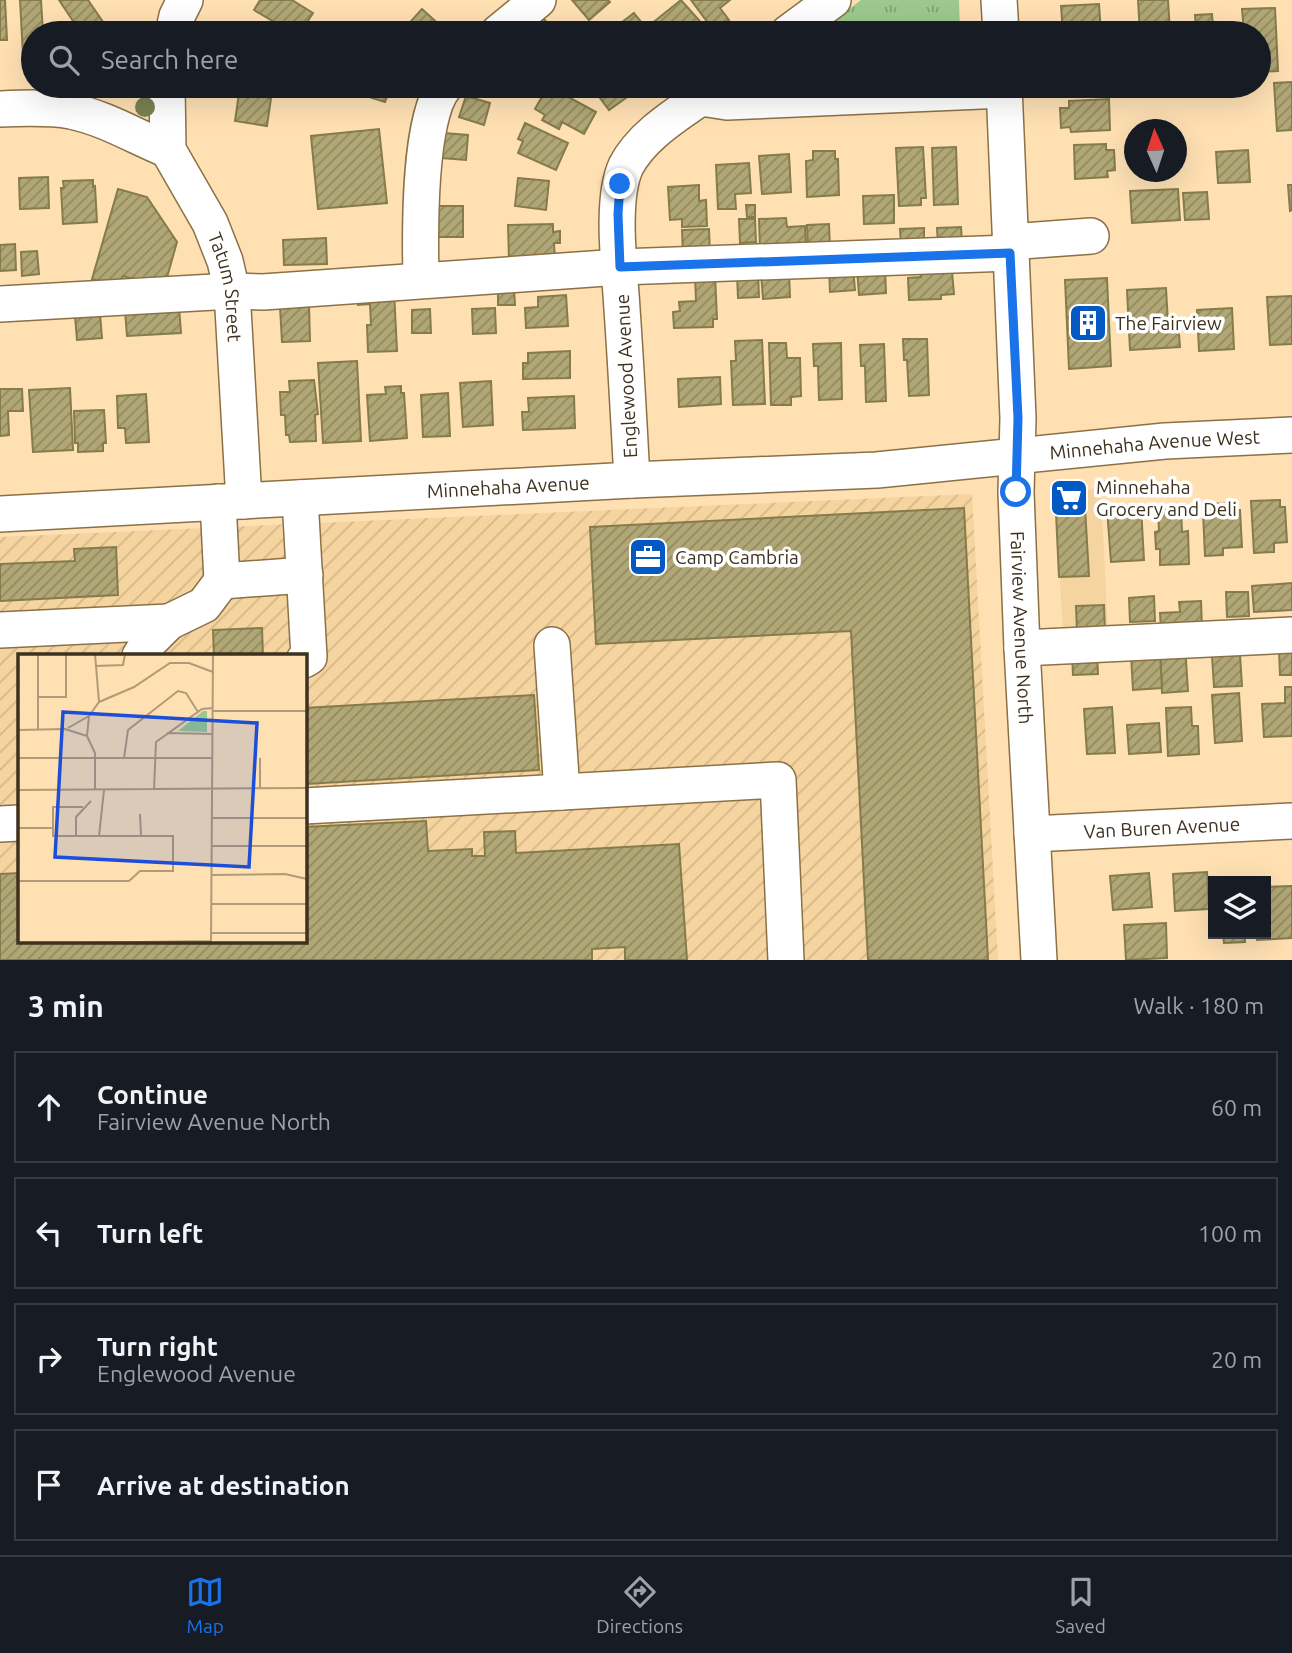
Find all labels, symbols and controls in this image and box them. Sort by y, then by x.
search box [21,21,1271,98]
icon: search [45,41,83,79]
text: Search here [101,45,238,74]
north arrow [1124,119,1187,182]
route end [604,168,635,199]
street label: Tatum Street [204,229,246,343]
street label: Englewood Avenue [611,293,641,459]
building icon: The Fairview [1067,302,1109,344]
place label: The Fairview [1115,312,1222,334]
street label: Minnehaha Avenue West [1048,426,1261,464]
street label: Minnehaha Avenue [426,471,590,502]
route start [1000,476,1031,507]
place label: Minnehaha Grocery and Deli [1096,476,1237,520]
supermarket icon: Minnehaha Grocery and Deli [1048,477,1090,519]
street label: Fairview Avenue North [1007,530,1037,725]
office icon: Camp Cambria [627,536,669,578]
place label: Camp Cambria [675,546,799,568]
inset map [18,654,306,942]
street label: Van Buren Avenue [1083,813,1241,842]
map controls [1208,876,1271,939]
button: layers [1208,876,1271,939]
text: 3 min [28,989,104,1023]
text: Walk · 180 m [1133,993,1264,1018]
text: Continue [97,1080,208,1109]
icon: ahead [30,1088,68,1126]
text: 60 m [1211,1095,1262,1120]
text: Fairview Avenue North [97,1109,331,1134]
icon: left [30,1214,68,1252]
text: Turn left [97,1219,203,1248]
text: 100 m [1198,1221,1262,1246]
text: Turn right [97,1332,218,1361]
icon: right [30,1340,68,1378]
text: 20 m [1211,1347,1262,1372]
text: Englewood Avenue [97,1361,296,1386]
icon: arrive [30,1466,68,1504]
text: Arrive at destination [97,1471,350,1500]
tab: Map [186,1573,224,1637]
tab: Directions [596,1573,683,1637]
tab: Saved [1055,1573,1106,1637]

